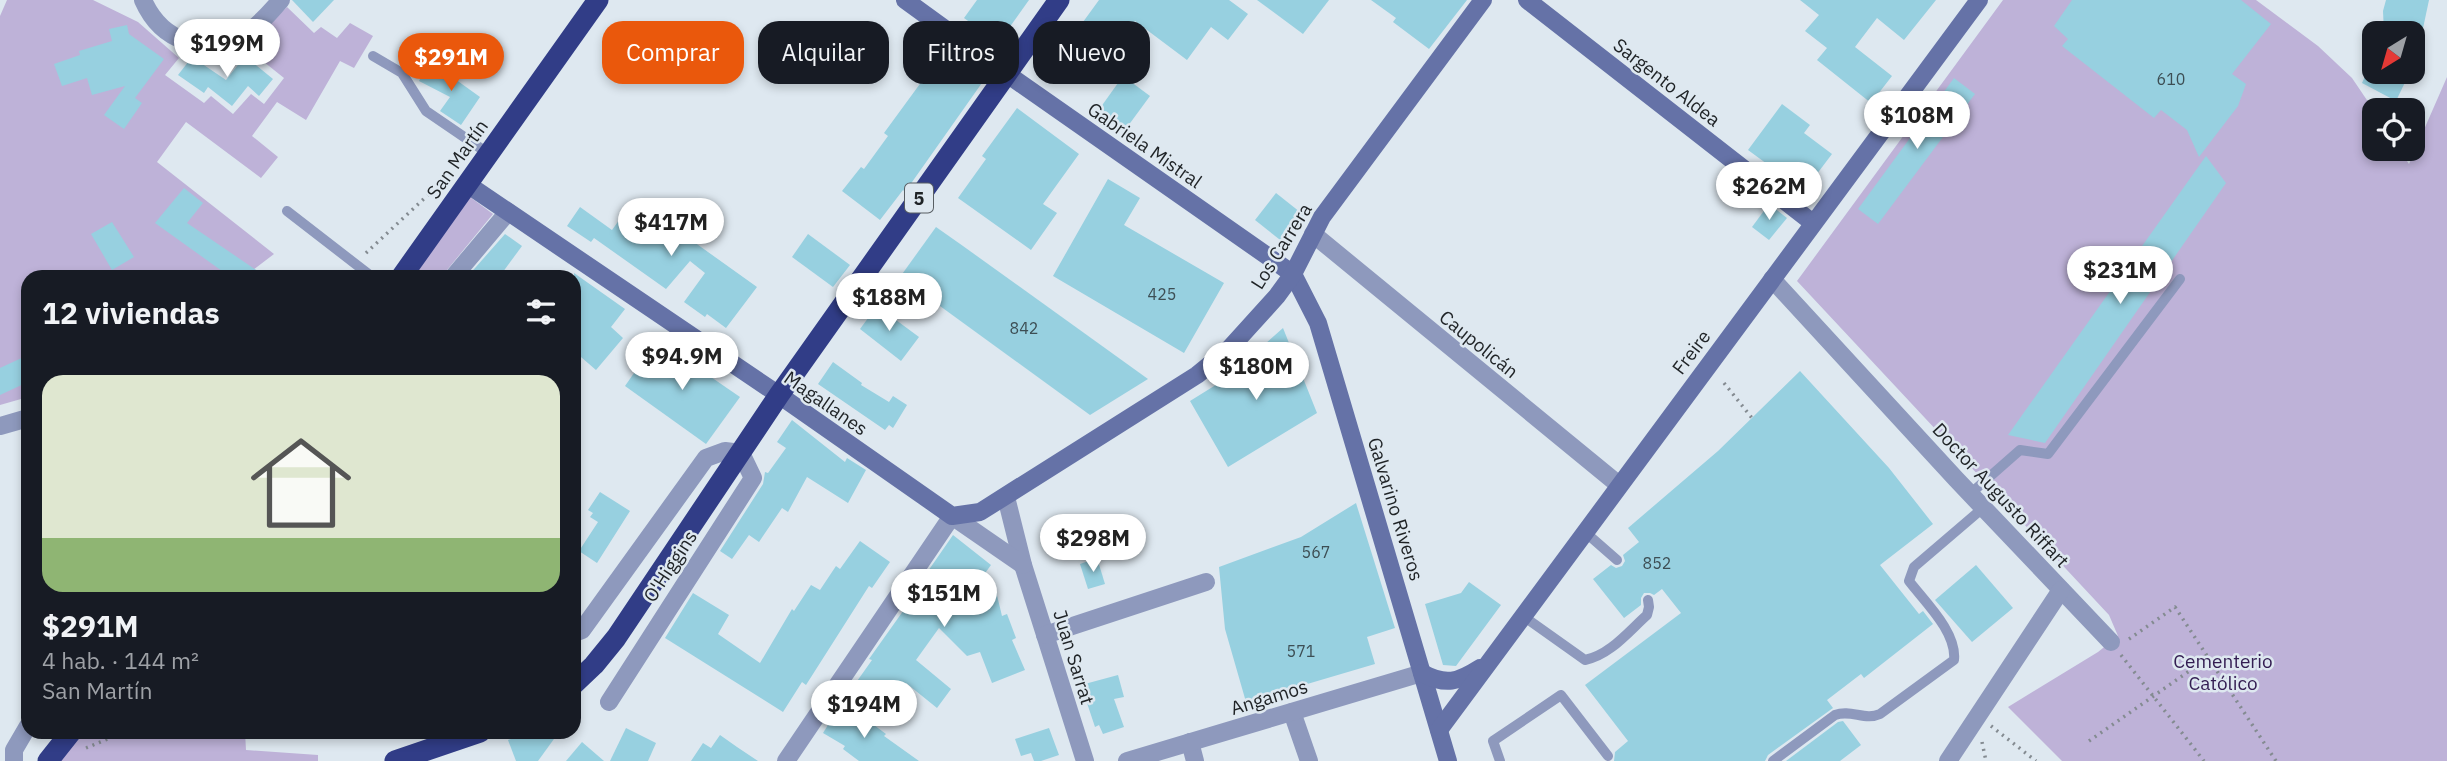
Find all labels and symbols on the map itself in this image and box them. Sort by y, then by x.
pin: $199M [178,20,276,79]
north arrow [2362,21,2426,84]
street label: Sargento Aldea [1609,33,1725,131]
pin: $291M [402,34,500,93]
house number: 610 [2157,69,2185,89]
pin: $108M [1868,92,1966,151]
street label: Gabriela Mistral [1083,97,1207,193]
street label: San Martín [421,115,493,203]
pin: $262M [1720,162,1818,222]
road number: 5 [905,183,933,212]
pin: $417M [622,198,720,258]
street label: Los Carrera [1245,199,1317,293]
pin: $231M [2071,246,2169,306]
pin: $188M [840,274,938,333]
house number: 425 [1148,284,1176,304]
street label: Caupolicán [1435,305,1523,383]
house number: 842 [1010,318,1038,338]
street label: Freire [1666,325,1716,379]
pin: $94.9M [625,332,739,392]
pin: $180M [1207,342,1305,402]
street label: Magallanes [780,365,872,441]
street label: Doctor Augusto Riffart [1928,418,2074,572]
street label: Galvarino Riveros [1363,434,1429,584]
pin: $298M [1044,514,1142,574]
street label: O'Higgins [638,526,702,606]
house number: 567 [1302,542,1330,562]
house number: 852 [1643,553,1671,573]
pin: $151M [895,570,993,629]
street label: Juan Sarrat [1048,607,1100,707]
house number: 571 [1287,641,1315,661]
park label: Cementerio Católico [2173,649,2273,695]
street label: Angamos [1227,674,1311,720]
pin: $194M [815,680,913,740]

